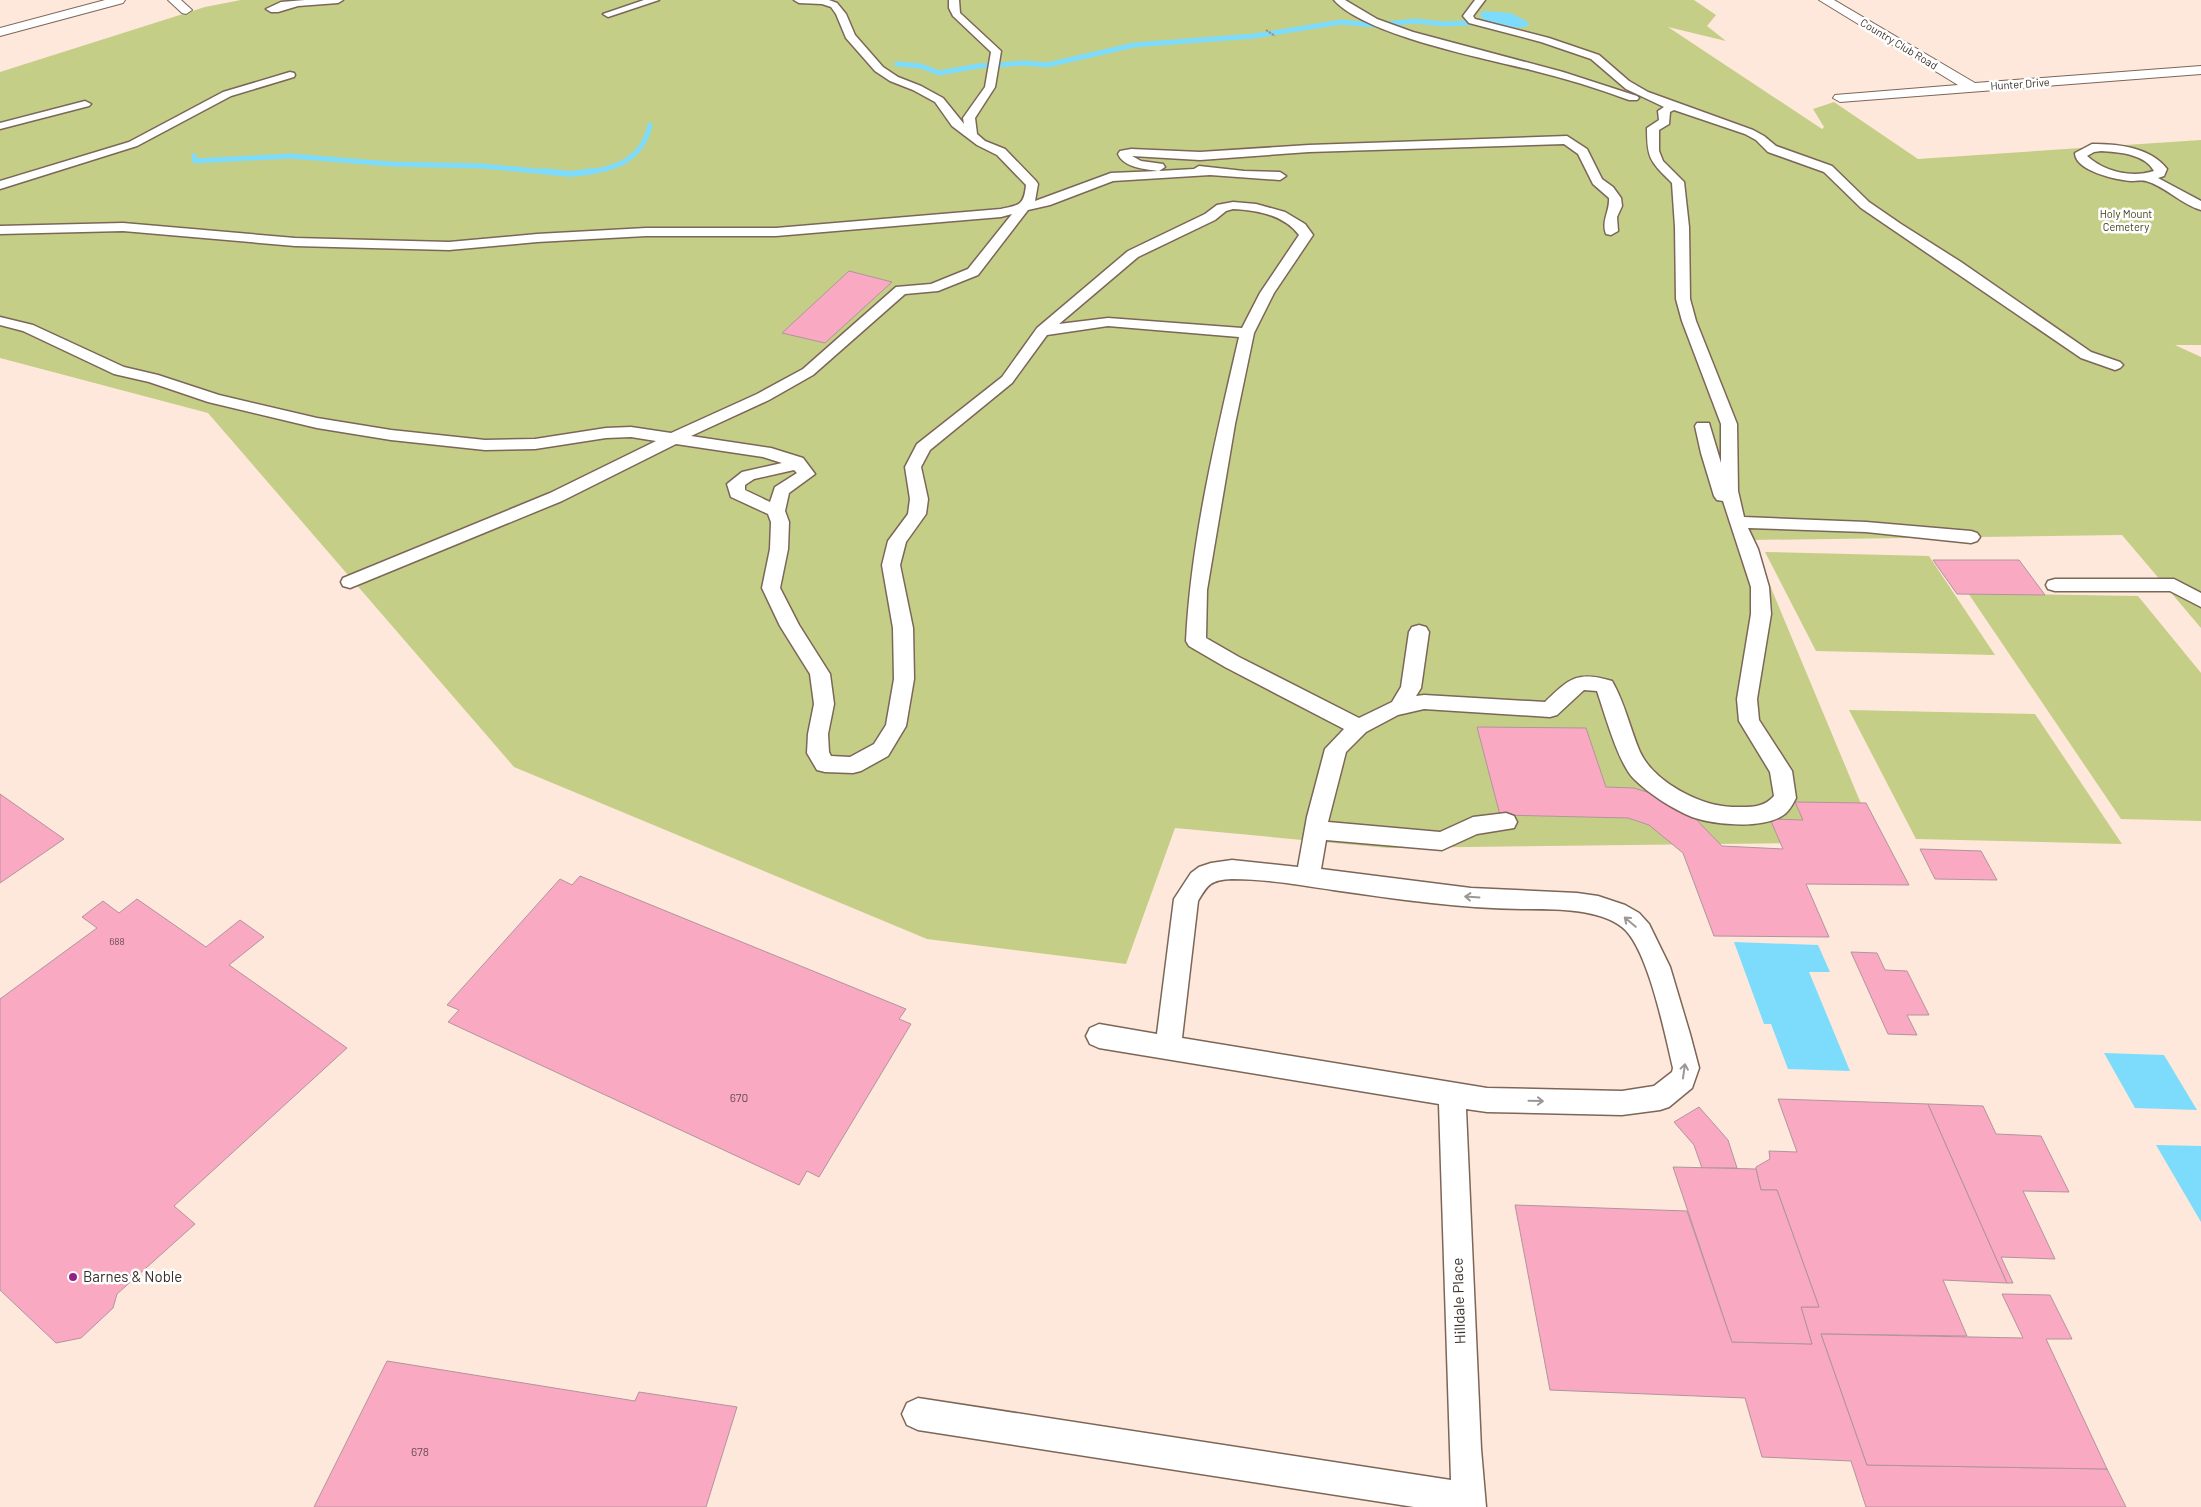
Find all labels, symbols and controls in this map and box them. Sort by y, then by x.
street label: Country Club Road [1858,15,1940,72]
street label: Hunter Drive [1990,75,2050,92]
park label: Holy Mount Cemetery [2100,207,2152,233]
one-way arrow [1464,893,1480,902]
one-way arrow [1623,916,1636,927]
house number: 688 [109,935,125,947]
one-way arrow [1680,1063,1689,1079]
house number: 670 [730,1090,748,1104]
one-way arrow [1528,1097,1544,1106]
street label: Hilldale Place [1447,1257,1469,1345]
place label: Barnes & Noble [83,1267,182,1285]
marker: Barnes & Noble [67,1271,79,1283]
house number: 678 [411,1444,429,1458]

